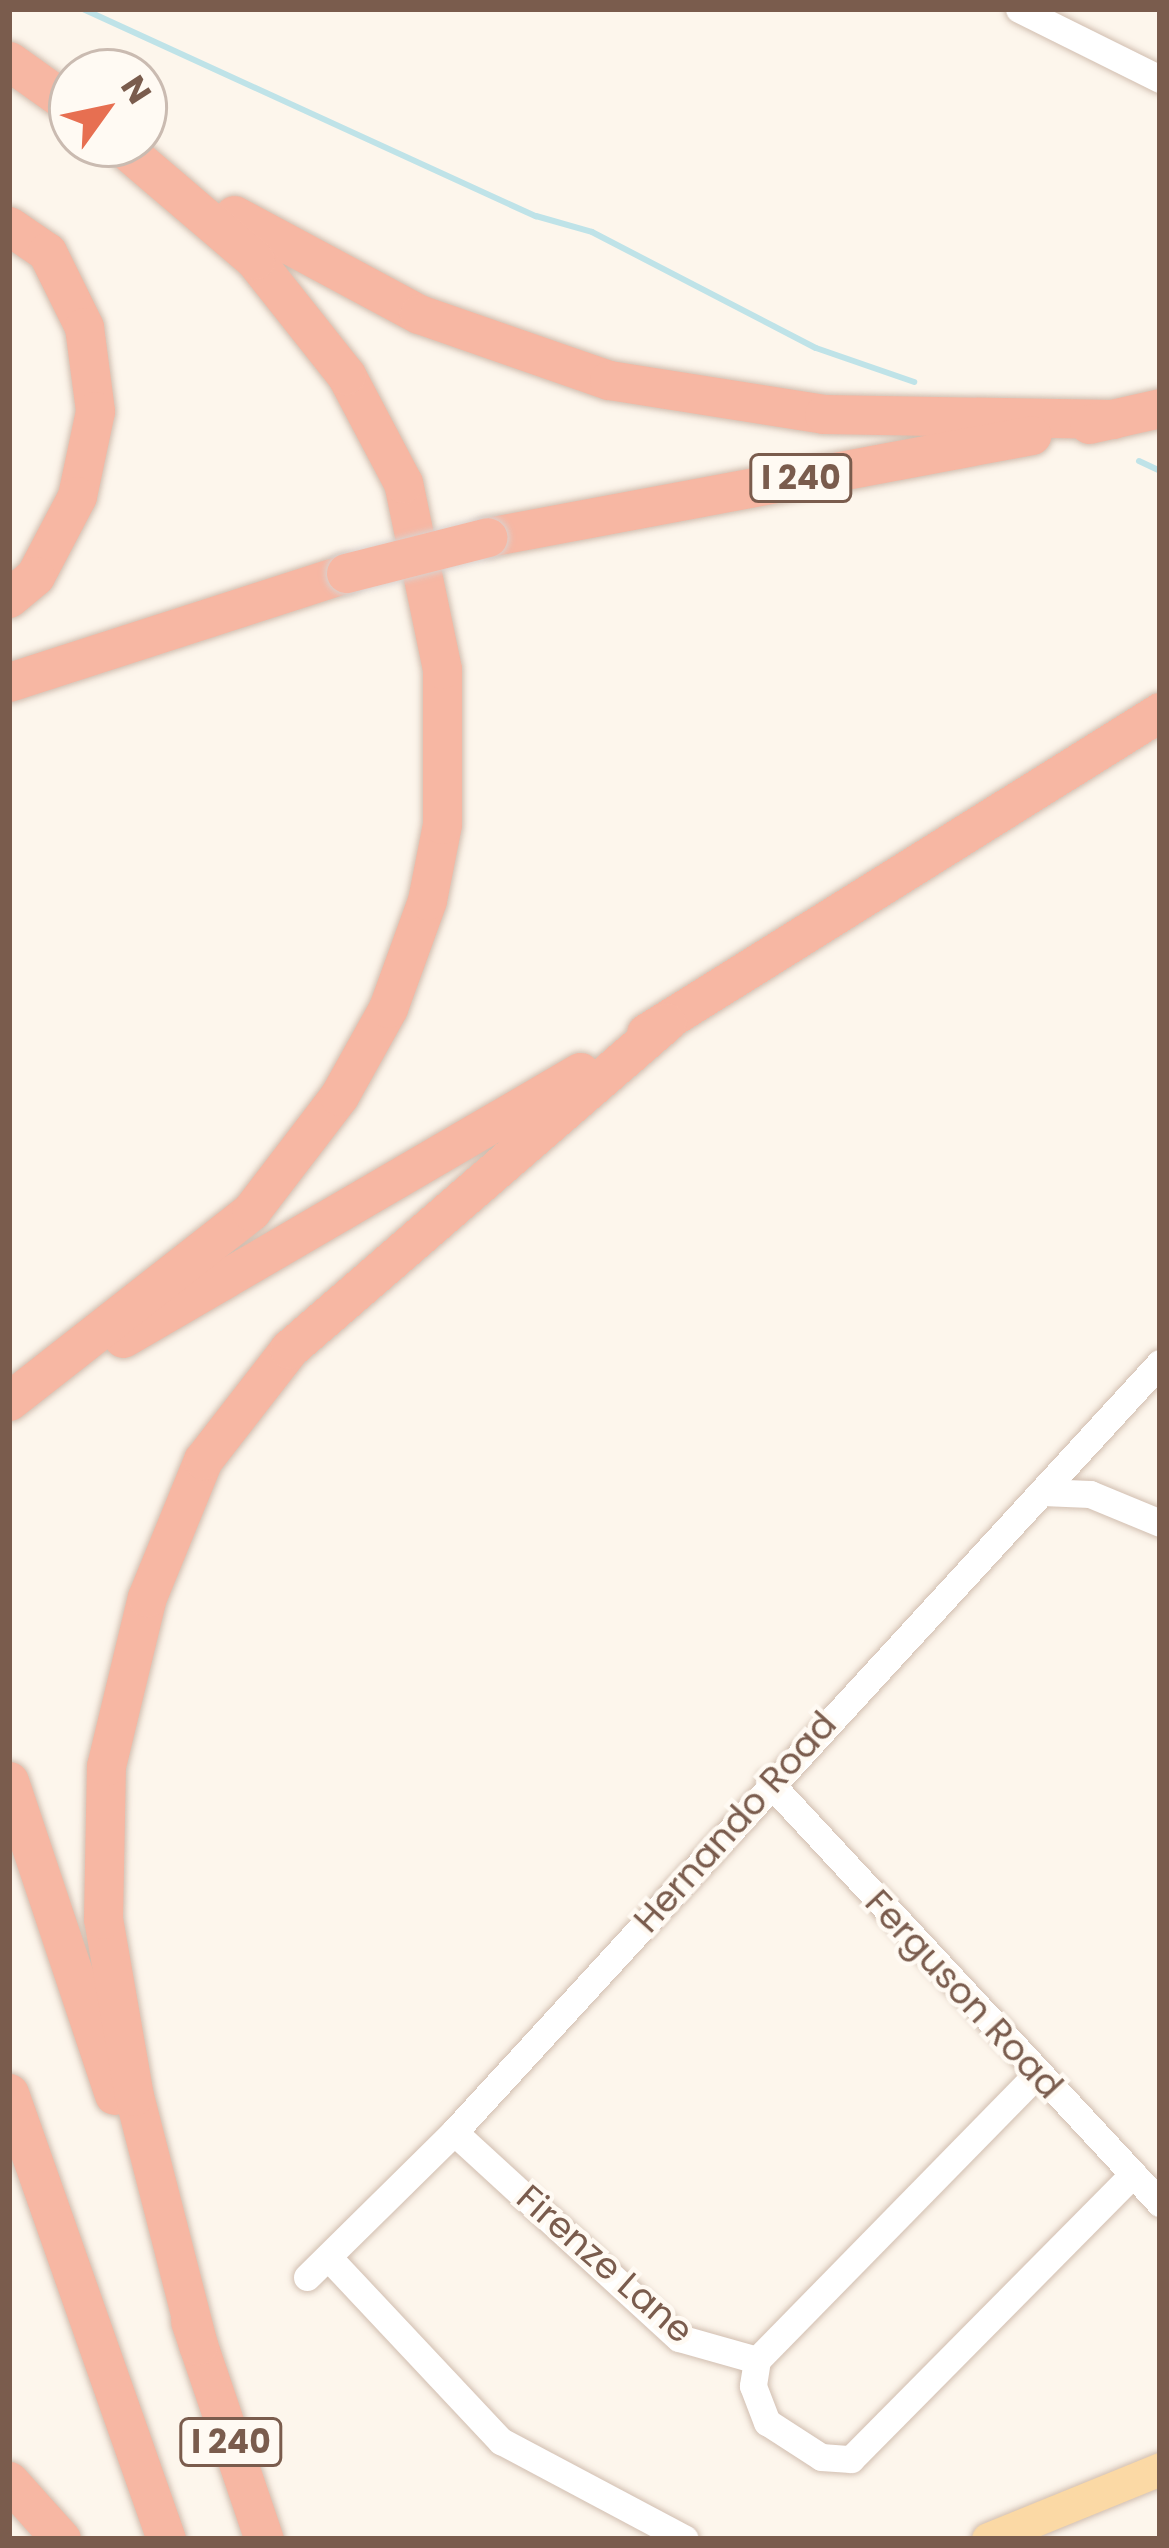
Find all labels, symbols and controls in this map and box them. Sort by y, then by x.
north arrow [48,48,168,168]
text: N [110,67,163,113]
road number: I 240 [747,451,855,505]
street label: Hernando Road [625,1703,845,1941]
street label: Ferguson Road [856,1881,1072,2107]
street label: Firenze Lane [508,2176,702,2352]
road number: I 240 [177,2415,285,2469]

